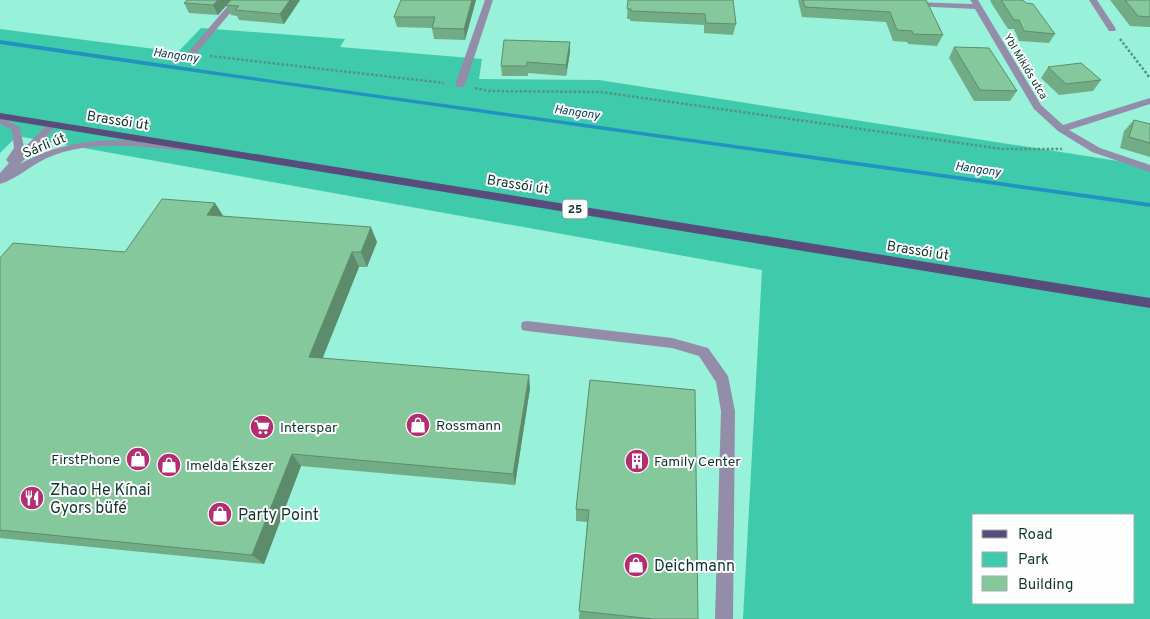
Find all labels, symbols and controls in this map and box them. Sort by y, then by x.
street label: Ybl Miklós utca [1000,31,1050,102]
water label: Hangony [152,45,200,67]
water label: Hangony [553,102,601,124]
street label: Brassói út [86,108,150,135]
street label: Sárli út [21,130,69,163]
water label: Hangony [954,159,1002,181]
street label: Brassói út [486,172,550,199]
road number: 25 [562,200,588,218]
street label: Brassói út [886,238,950,265]
shop icon: Rossmann [405,412,431,438]
supermarket icon: Interspar [249,414,275,440]
place label: Rossmann [436,418,501,435]
place label: Interspar [280,420,338,437]
shop icon: FirstPhone [125,446,151,472]
building icon: Family Center [624,448,650,474]
place label: FirstPhone [51,452,120,469]
shop icon: Imelda Ékszer [156,452,182,478]
place label: Family Center [654,454,741,471]
place label: Imelda Ékszer [186,457,274,475]
place label: Zhao He Kínai Gyors büfé [50,481,151,519]
restaurant icon: Zhao He Kínai Gyors büfé [19,485,45,511]
shop icon: Party Point [207,501,233,527]
place label: Party Point [238,506,319,526]
legend [972,514,1135,604]
text: Road [1018,526,1053,545]
text: Park [1018,551,1049,570]
shop icon: Deichmann [623,552,649,578]
place label: Deichmann [654,557,735,577]
text: Building [1018,576,1073,595]

